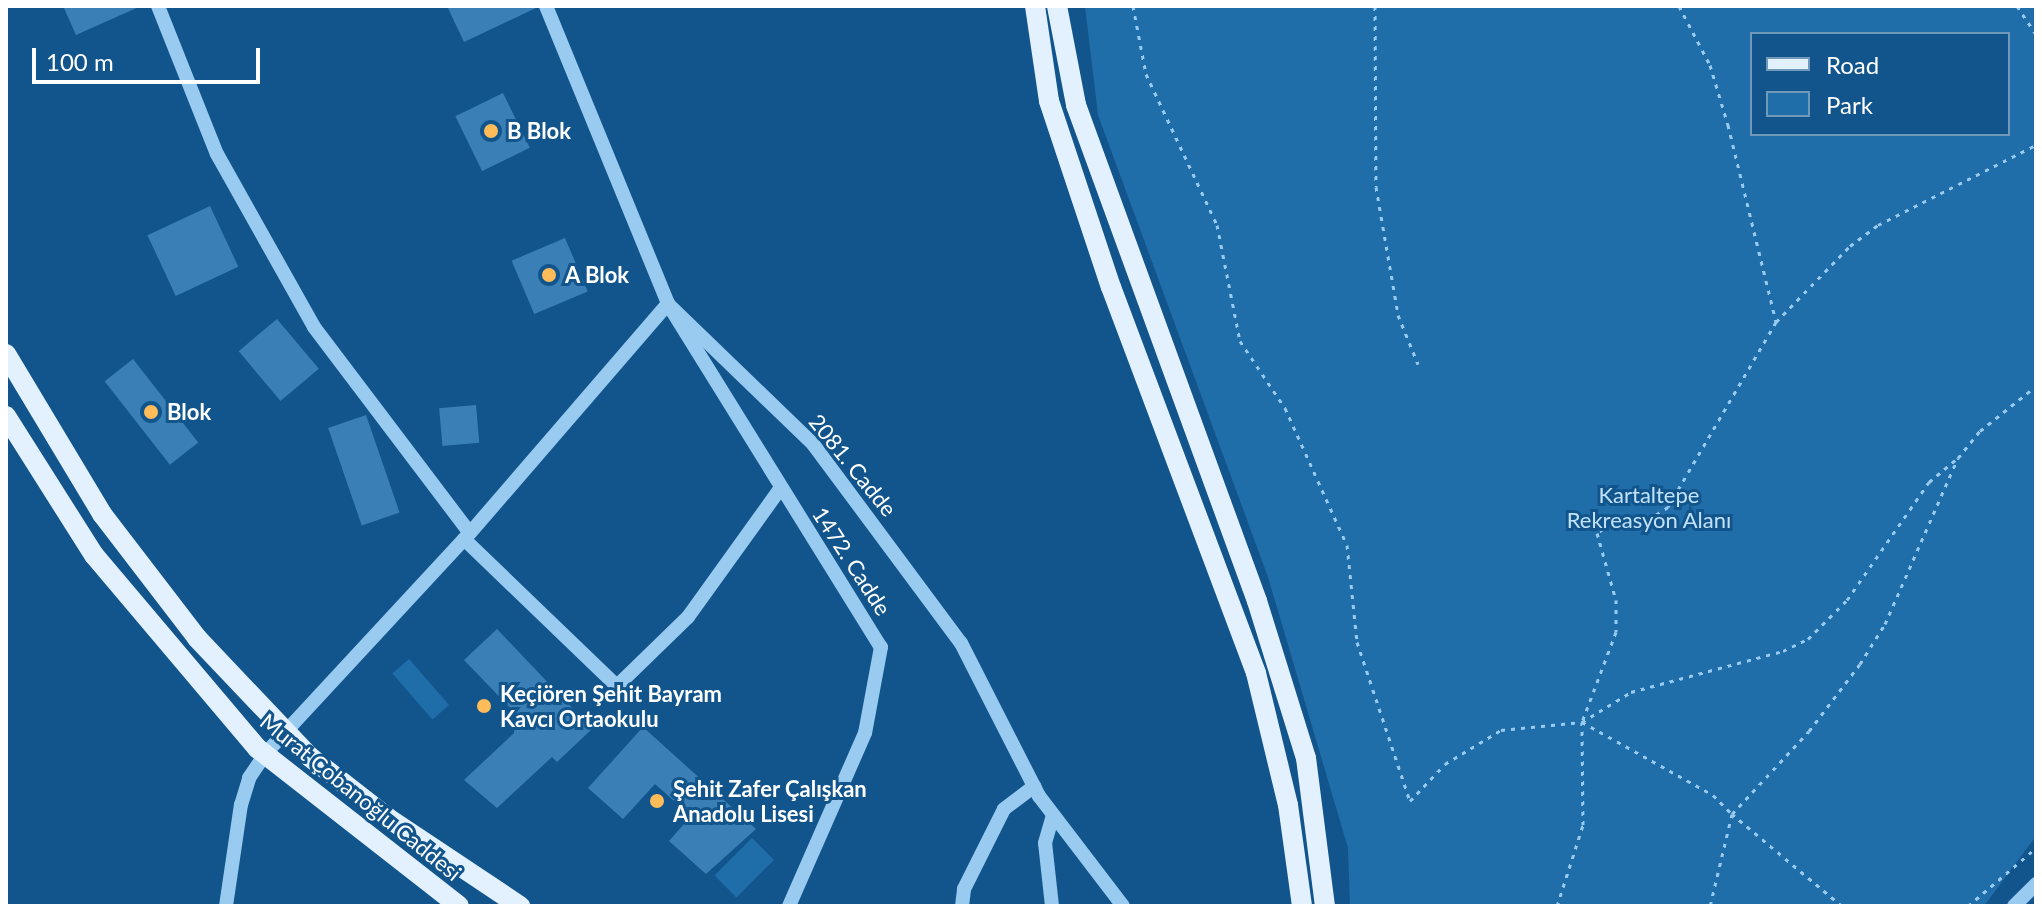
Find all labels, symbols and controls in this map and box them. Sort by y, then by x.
scale bar [36,32,264,82]
legend [1750,32,2010,136]
text: 100 m [46,47,114,76]
text: Road [1826,50,1879,79]
text: Park [1826,90,1873,119]
place label: B Blok [507,118,571,144]
marker: B Blok [482,122,500,140]
place label: A Blok [565,262,630,288]
marker: A Blok [540,266,558,284]
place label: Blok [167,399,211,425]
marker: Blok [142,403,160,421]
street label: 2081. Cadde [804,409,902,521]
park label: Kartaltepe Rekreasyon Alanı [1566,481,1732,532]
street label: 1472. Cadde [807,502,897,620]
place label: Keçiören Şehit Bayram Kavcı Ortaokulu [500,680,722,732]
marker: Keçiören Şehit Bayram Kavcı Ortaokulu [475,697,493,715]
street label: Murat Çobanoğlu Caddesi [255,708,467,886]
place label: Şehit Zafer Çalışkan Anadolu Lisesi [673,775,867,826]
marker: Şehit Zafer Çalışkan Anadolu Lisesi [648,792,666,810]

